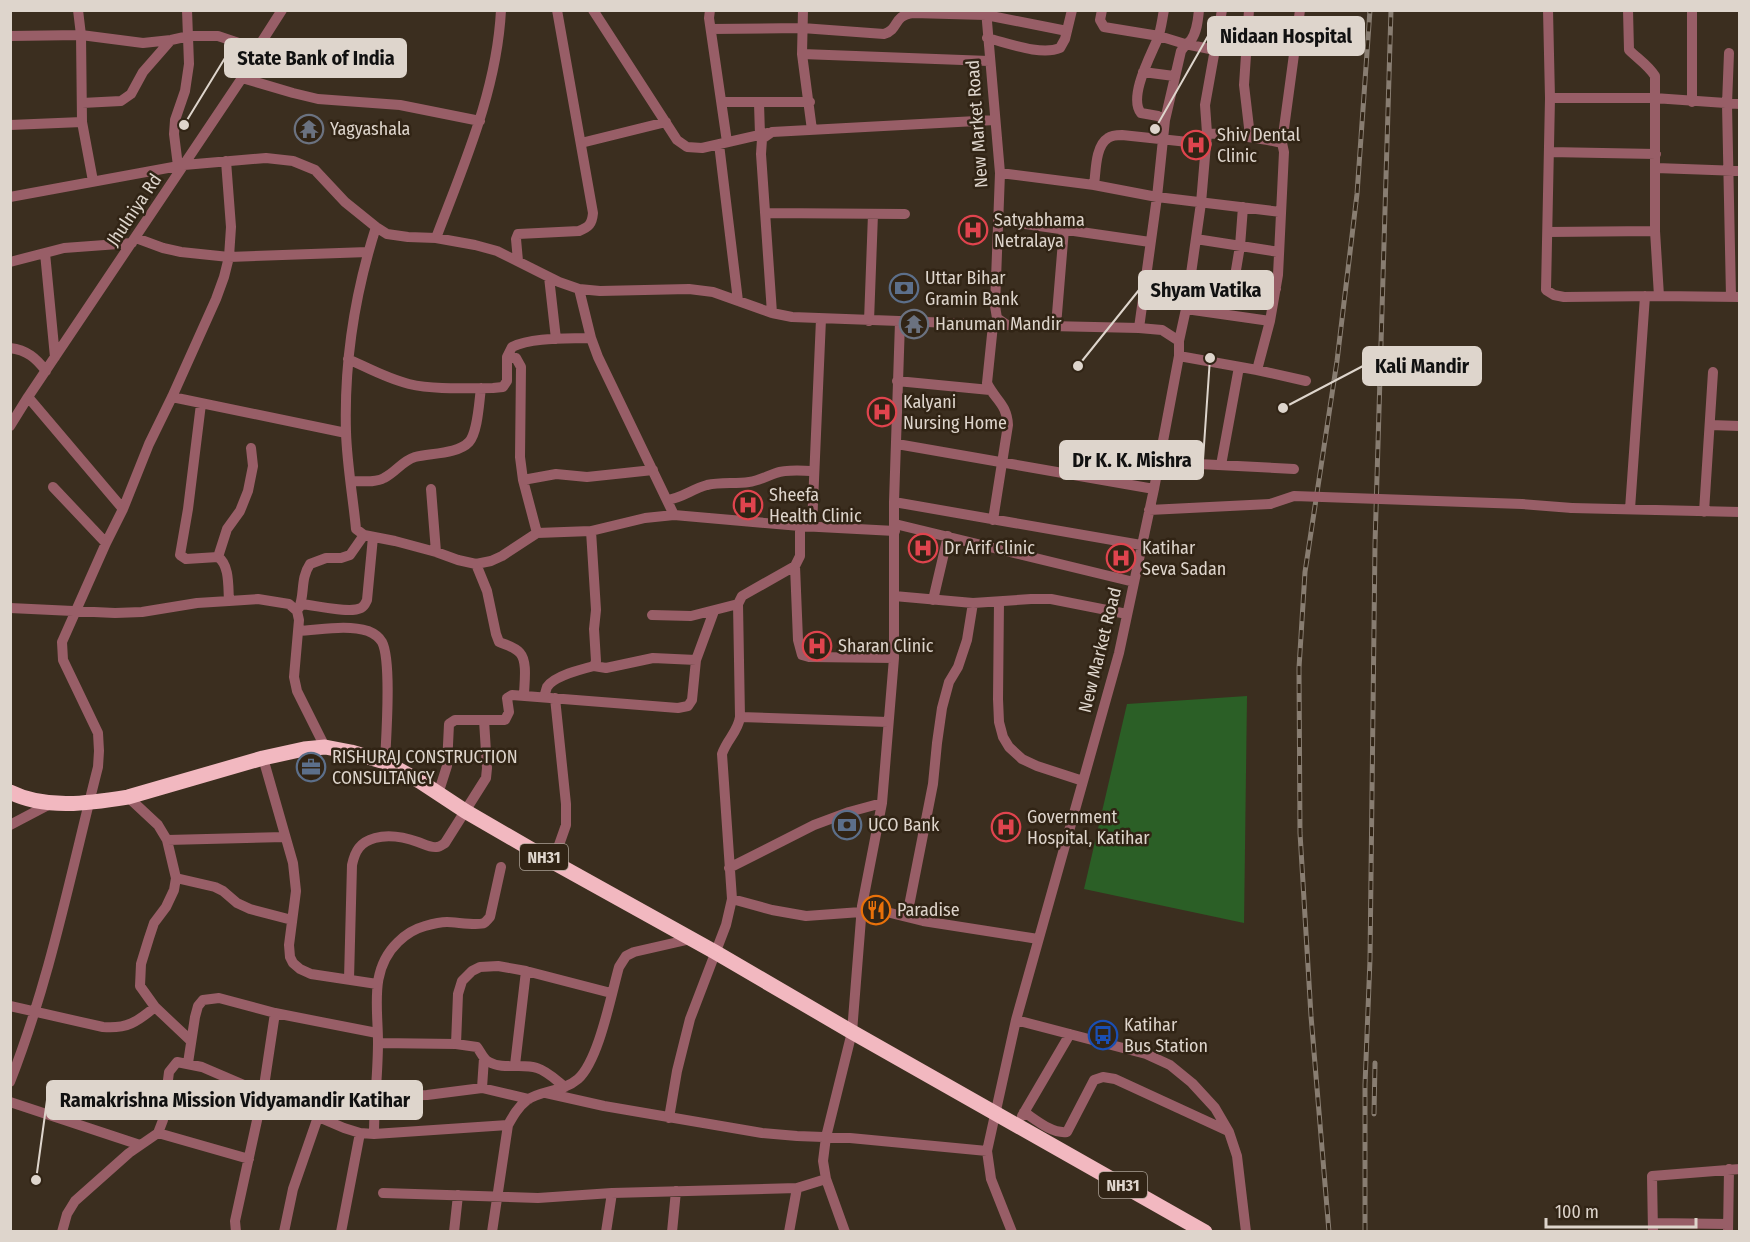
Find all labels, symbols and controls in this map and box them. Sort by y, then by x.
callout: Nidaan Hospital [1208,17,1364,55]
text: Nidaan Hospital [1220,24,1353,48]
callout: State Bank of India [225,39,406,77]
text: State Bank of India [237,46,395,70]
street label: New Market Road [962,59,992,189]
temple icon: Yagyashala [293,113,325,145]
place label: Yagyashala [330,118,411,140]
place label: Shiv Dental Clinic [1217,124,1300,167]
hospital icon: Shiv Dental Clinic [1180,129,1212,161]
street label: Jhulniya Rd [102,170,166,250]
place label: Satyabhama Netralaya [994,209,1085,252]
hospital icon: Satyabhama Netralaya [957,214,989,246]
place label: Uttar Bihar Gramin Bank [925,267,1019,310]
callout: Shyam Vatika [1139,271,1273,309]
bank icon: Uttar Bihar Gramin Bank [888,272,920,304]
text: Shyam Vatika [1151,278,1262,302]
temple icon: Hanuman Mandir [898,308,930,340]
place label: Hanuman Mandir [935,313,1062,335]
callout: Kali Mandir [1363,347,1481,385]
text: Kali Mandir [1375,354,1470,378]
place label: Kalyani Nursing Home [903,391,1007,434]
hospital icon: Kalyani Nursing Home [866,396,898,428]
callout: Dr K. K. Mishra [1060,441,1203,479]
text: Dr K. K. Mishra [1072,448,1192,472]
place label: Sheefa Health Clinic [769,484,862,527]
hospital icon: Sheefa Health Clinic [732,489,764,521]
hospital icon: Dr Arif Clinic [907,532,939,564]
place label: Dr Arif Clinic [944,537,1035,559]
place label: Katihar Seva Sadan [1142,537,1226,580]
hospital icon: Katihar Seva Sadan [1105,542,1137,574]
street label: New Market Road [1074,585,1126,715]
hospital icon: Sharan Clinic [801,630,833,662]
place label: Sharan Clinic [838,635,934,657]
place label: RISHURAJ CONSTRUCTION CONSULTANCY [332,746,518,789]
office icon: RISHURAJ CONSTRUCTION CONSULTANCY [295,751,327,783]
place label: Government Hospital, Katihar [1027,806,1150,849]
bank icon: UCO Bank [831,809,863,841]
hospital icon: Government Hospital, Katihar [990,811,1022,843]
place label: UCO Bank [868,814,940,836]
road number: NH31 [520,844,568,870]
restaurant icon: Paradise [860,894,892,926]
place label: Paradise [897,899,960,921]
place label: Katihar Bus Station [1124,1014,1208,1057]
bus stop icon: Katihar Bus Station [1087,1019,1119,1051]
callout: Ramakrishna Mission Vidyamandir Katihar [47,1081,422,1119]
text: Ramakrishna Mission Vidyamandir Katihar [60,1088,411,1112]
road number: NH31 [1099,1172,1147,1198]
scale bar [1546,1191,1696,1229]
text: 100 m [1555,1201,1599,1223]

